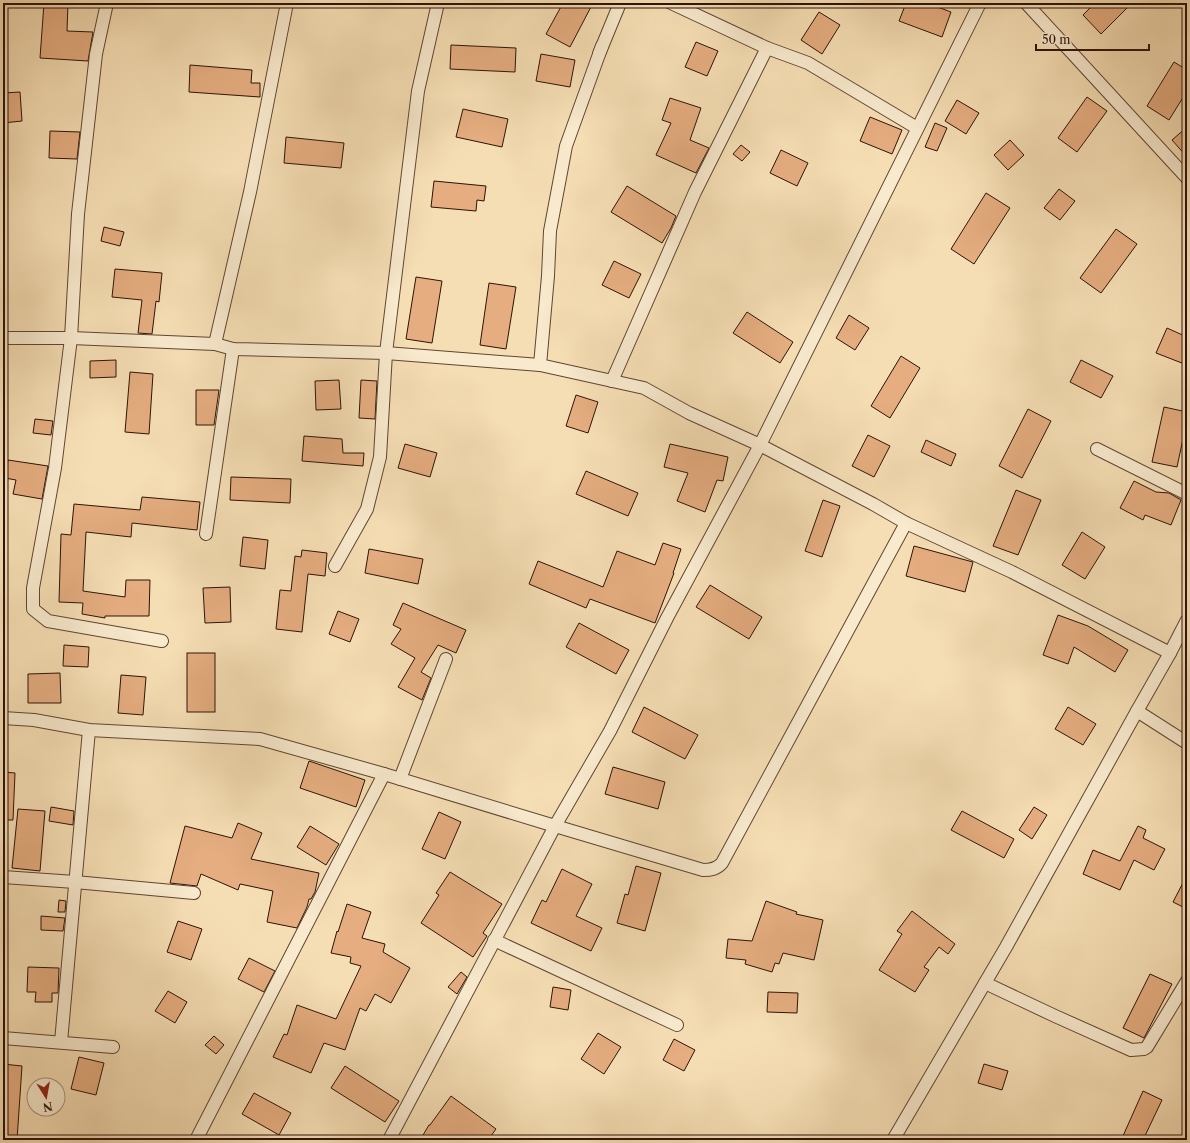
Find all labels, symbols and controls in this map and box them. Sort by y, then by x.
scale bar [1036,26,1149,52]
text: 50 m [1042,32,1071,47]
north arrow [26,1077,66,1117]
text: N [41,1099,54,1115]

